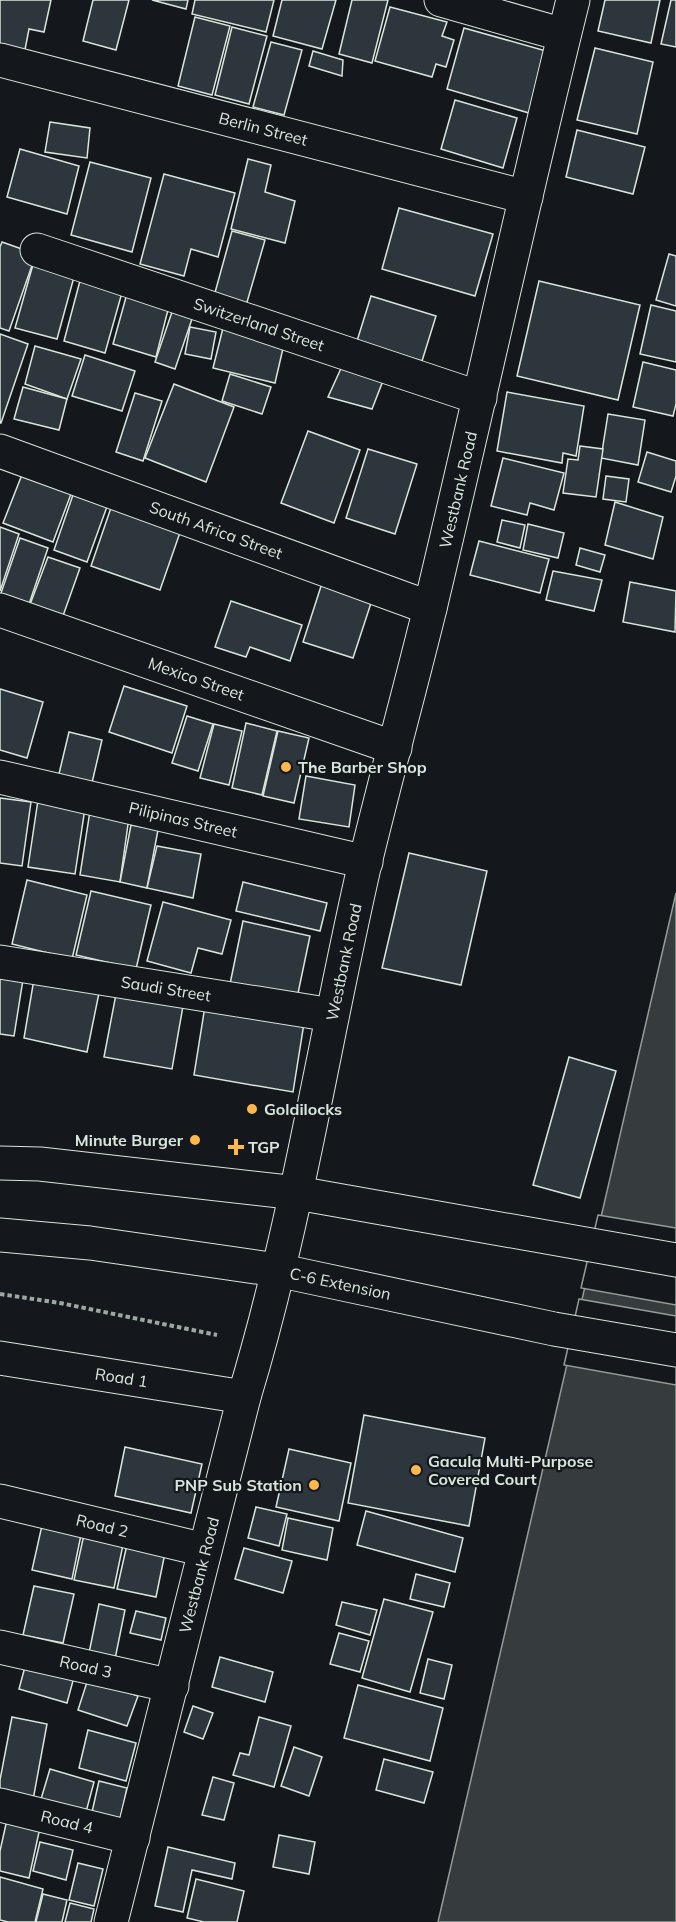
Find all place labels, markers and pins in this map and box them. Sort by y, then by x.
place label: The Barber Shop [298,757,427,777]
marker: The Barber Shop [279,760,293,774]
place label: Goldilocks [264,1099,342,1119]
marker: Goldilocks [245,1102,259,1116]
place label: Minute Burger [75,1130,184,1150]
marker: Minute Burger [188,1133,202,1147]
place label: TGP [248,1137,280,1157]
marker: TGP [229,1140,243,1154]
place label: Gacula Multi-Purpose Covered Court [428,1451,593,1489]
marker: Gacula Multi-Purpose Covered Court [409,1463,423,1477]
place label: PNP Sub Station [174,1475,302,1495]
marker: PNP Sub Station [307,1478,321,1492]

